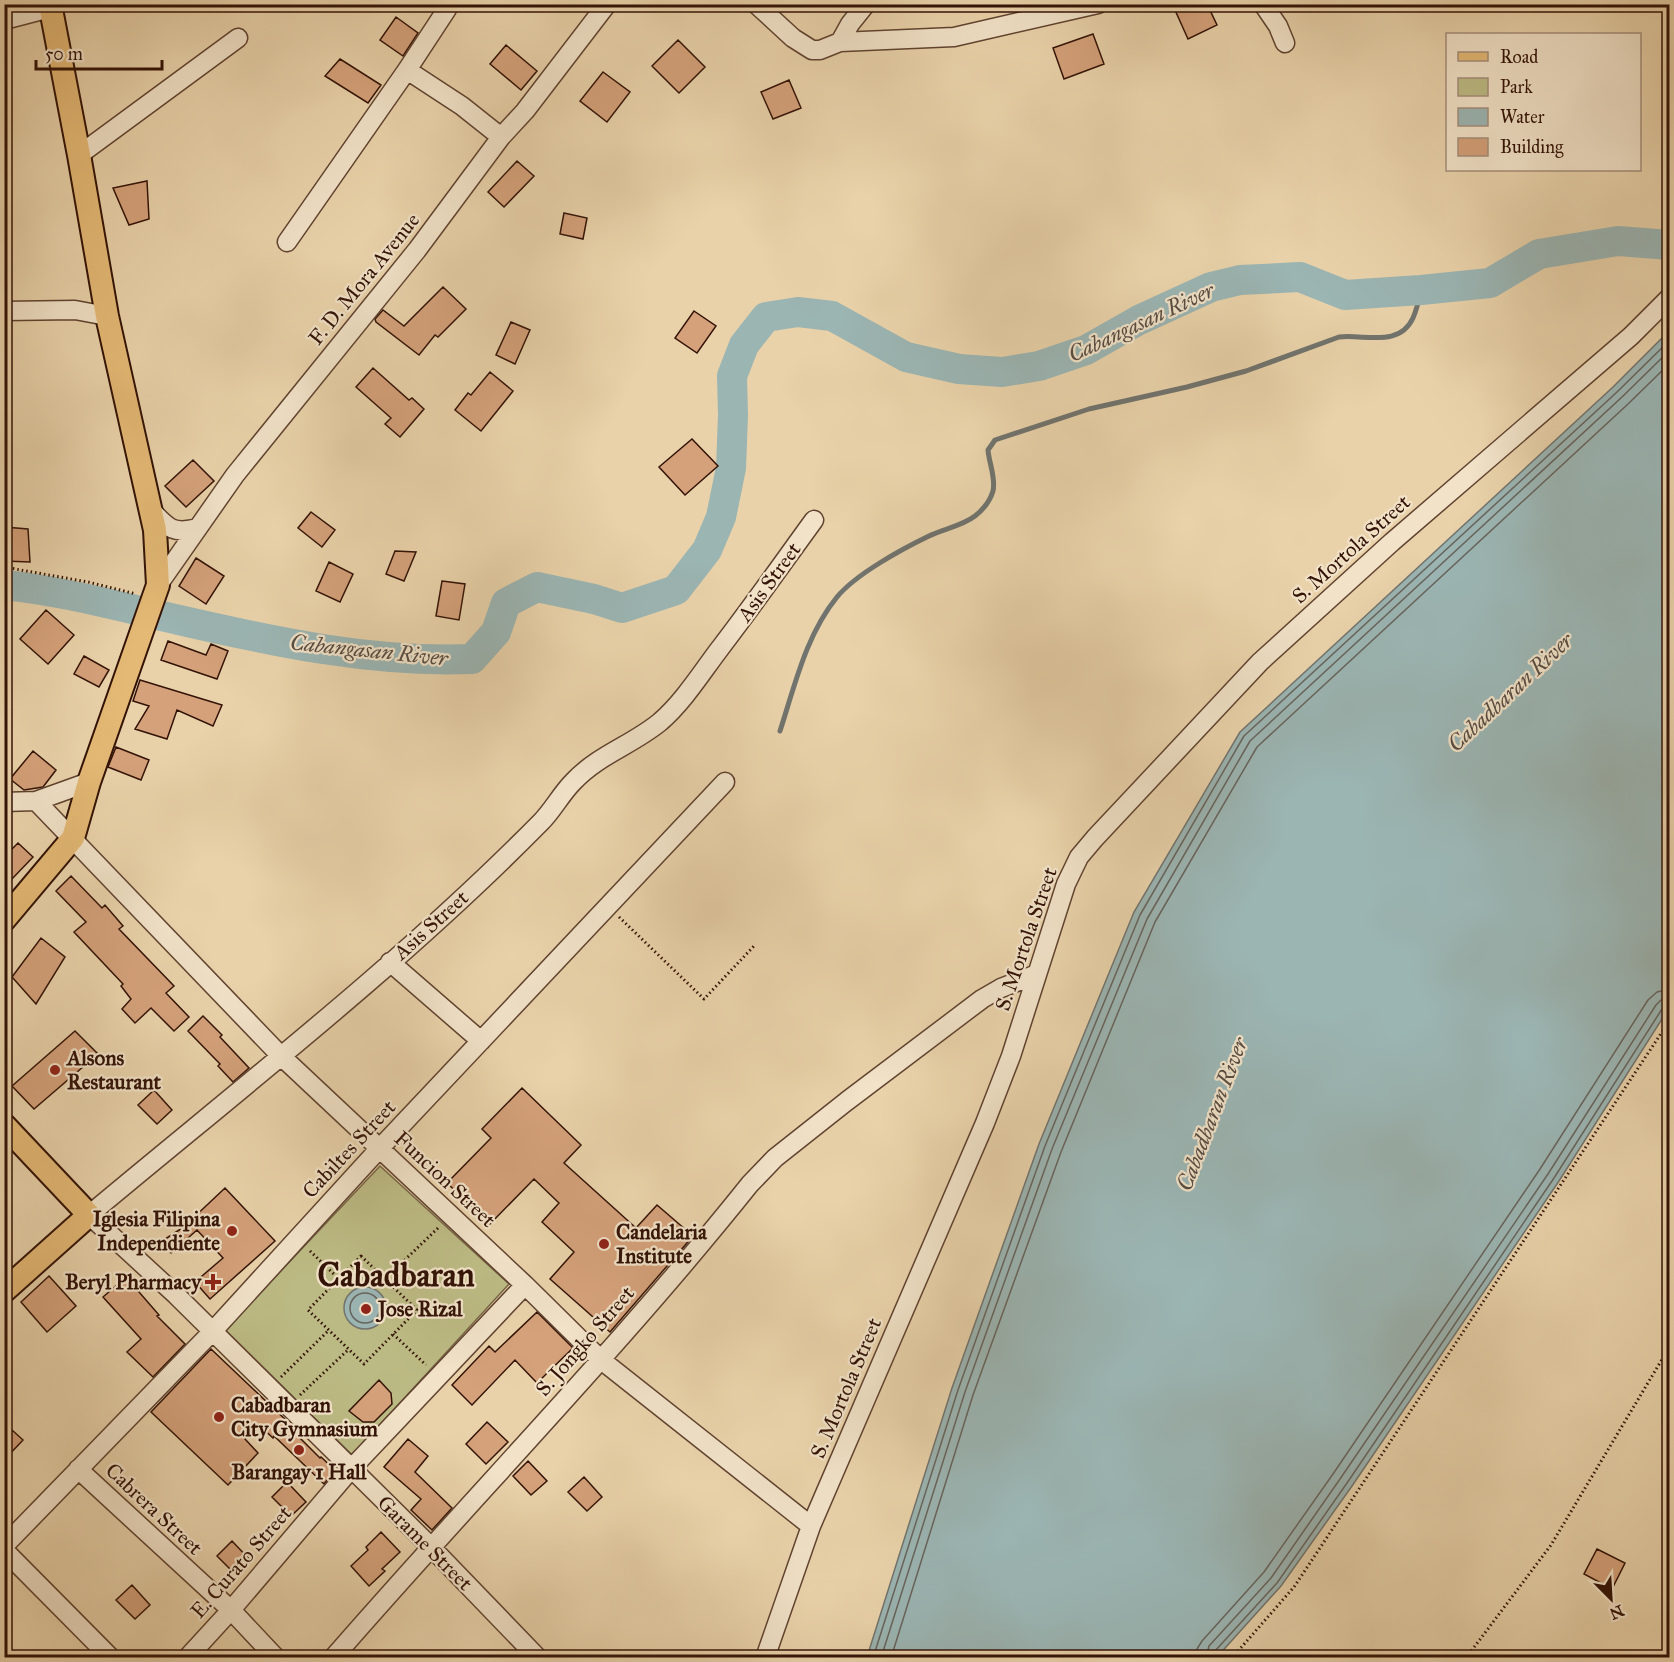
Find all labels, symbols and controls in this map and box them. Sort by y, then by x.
scale bar [36,33,162,71]
legend [1446,33,1641,171]
text: 50 m [45,43,83,65]
text: Road [1500,46,1538,68]
text: Park [1500,76,1533,98]
text: Water [1500,106,1545,128]
text: Building [1500,136,1564,159]
street label: F. D. Mora Avenue [303,207,425,350]
water label: Cabangasan River [1064,276,1220,368]
street label: S. Mortola Street [1287,489,1416,609]
street label: Asis Street [731,537,807,628]
water label: Cabadbaran River [1442,626,1580,757]
water label: Cabangasan River [289,628,451,672]
street label: S. Mortola Street [989,863,1063,1014]
street label: Asis Street [387,884,474,966]
water label: Cabadbaran River [1170,1032,1254,1194]
place label: Alsons Restaurant [65,1045,162,1095]
marker: Alsons Restaurant [48,1063,62,1077]
street label: Cabiltes Street [297,1094,402,1204]
street label: Funcion Street [389,1125,502,1233]
place label: Iglesia Filipina Independiente [93,1206,221,1256]
place label: Candelaria Institute [616,1219,708,1269]
marker: Iglesia Filipina Independiente [225,1224,239,1238]
marker: Candelaria Institute [597,1237,611,1251]
district label: Cabadbaran [317,1255,475,1295]
place label: Beryl Pharmacy [65,1269,202,1295]
marker: Beryl Pharmacy [206,1275,220,1289]
street label: S. Jongko Street [530,1280,640,1402]
place label: Jose Rizal [375,1296,464,1323]
marker: Jose Rizal [359,1302,373,1316]
street label: S. Mortola Street [805,1313,888,1462]
place label: Cabadbaran City Gymnasium [231,1392,378,1442]
marker: Cabadbaran City Gymnasium [212,1410,226,1424]
marker: Barangay 1 Hall [292,1443,306,1457]
street label: Cabrera Street [100,1457,208,1561]
place label: Barangay 1 Hall [232,1459,368,1485]
street label: Garame Street [372,1490,478,1596]
street label: E. Curato Street [185,1500,297,1624]
north arrow [1581,1569,1641,1629]
text: N [1606,1601,1627,1624]

